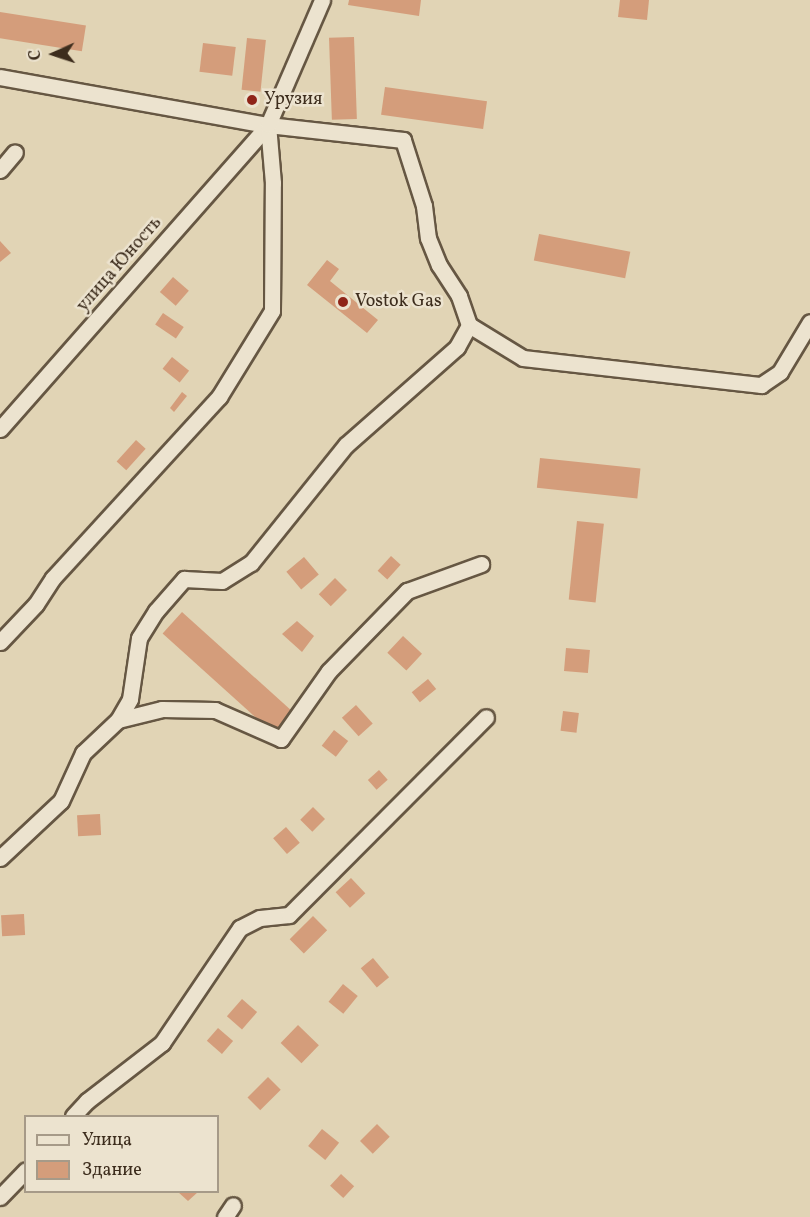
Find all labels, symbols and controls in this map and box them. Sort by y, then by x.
north arrow [24,24,84,84]
text: С [25,49,47,61]
place label: Урузия [264,89,322,111]
marker: Урузия [245,93,259,107]
street label: улица Юность [73,213,167,317]
place label: Vostok Gas [355,291,442,313]
marker: Vostok Gas [336,295,350,309]
legend [24,1115,219,1193]
text: Улица [82,1128,132,1153]
text: Здание [82,1158,142,1183]

